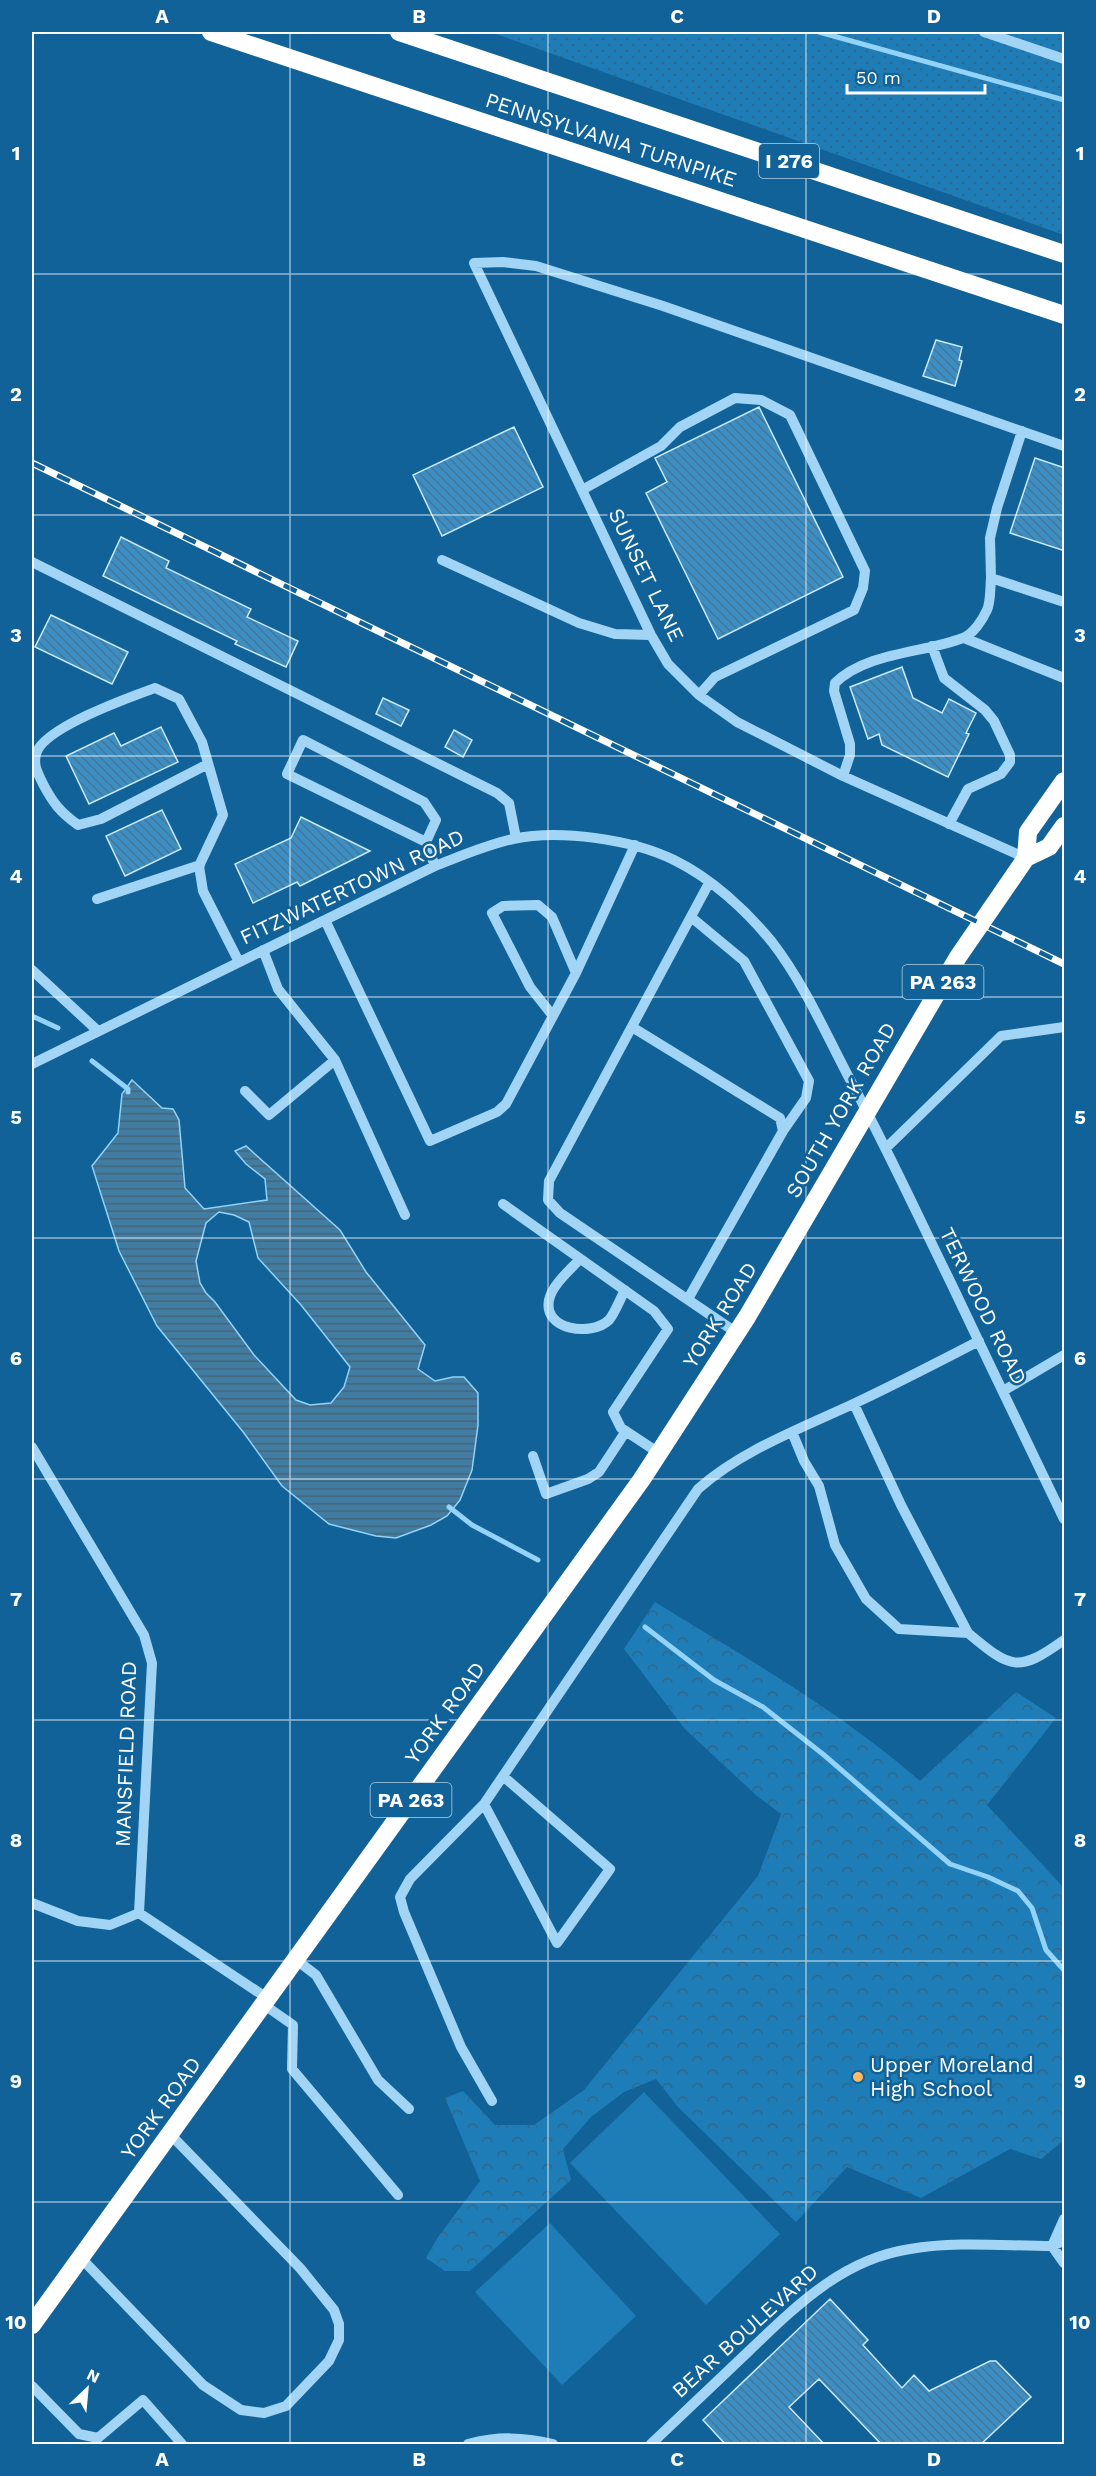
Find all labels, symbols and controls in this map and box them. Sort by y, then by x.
text: A [155,4,169,28]
text: B [412,4,426,28]
text: C [670,4,684,28]
text: D [927,4,941,28]
scale bar [847,57,985,95]
text: 50 m [856,67,901,88]
street label: PENNSYLVANIA TURNPIKE [482,87,740,192]
text: 1 [12,141,20,165]
text: 1 [1076,141,1084,165]
road number: I 276 [759,144,819,178]
text: 2 [10,382,22,406]
text: 2 [1074,382,1086,406]
street label: SUNSET LANE [603,504,689,645]
text: 3 [10,623,22,647]
text: 3 [1074,623,1086,647]
street label: FITZWATERTOWN ROAD [236,824,468,950]
text: 4 [10,864,23,888]
text: 4 [1074,864,1087,888]
road number: PA 263 [902,965,984,999]
street label: SOUTH YORK ROAD [780,1018,901,1202]
text: 5 [10,1105,22,1129]
text: 5 [1074,1105,1086,1129]
street label: TERWOOD ROAD [935,1223,1032,1388]
street label: YORK ROAD [677,1257,762,1372]
text: 6 [10,1346,22,1370]
text: 6 [1074,1346,1086,1370]
text: 7 [10,1587,22,1611]
text: 7 [1074,1587,1086,1611]
street label: YORK ROAD [399,1657,490,1769]
street label: MANSFIELD ROAD [110,1661,141,1847]
road number: PA 263 [370,1783,452,1817]
text: 8 [10,1828,22,1852]
text: 8 [1074,1828,1086,1852]
street label: YORK ROAD [115,2052,206,2164]
place label: Upper Moreland High School [870,2052,1034,2101]
text: 9 [10,2069,22,2093]
text: 9 [1074,2069,1086,2093]
marker: Upper Moreland High School [851,2070,865,2084]
street label: BEAR BOULEVARD [667,2259,823,2403]
text: 10 [5,2310,27,2334]
text: 10 [1069,2310,1091,2334]
north arrow [57,2359,117,2419]
text: N [84,2365,103,2387]
text: A [155,2447,169,2471]
text: B [412,2447,426,2471]
text: C [670,2447,684,2471]
text: D [927,2447,941,2471]

